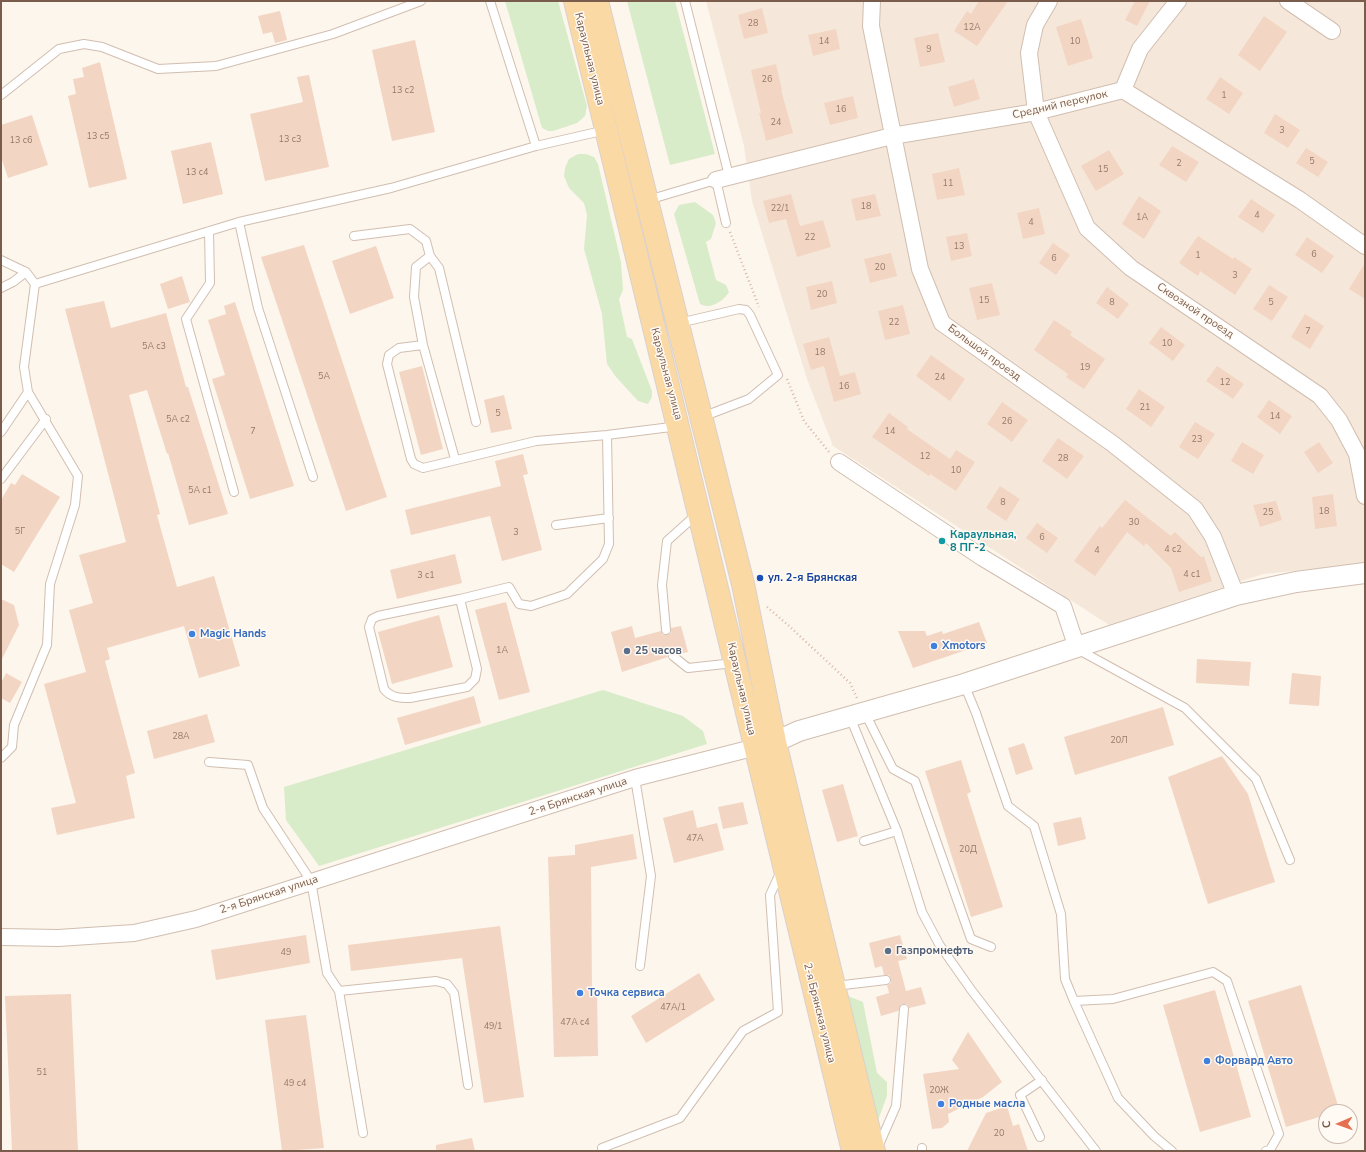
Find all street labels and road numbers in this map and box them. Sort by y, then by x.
street label: Караульная улица [571,11,607,107]
street label: Средний переулок [1011,88,1109,122]
street label: Сквозной проезд [1154,280,1236,342]
street label: Большой проезд [945,322,1023,384]
street label: Караульная улица [647,326,685,422]
street label: Караульная улица [724,641,758,737]
street label: 2-я Брянская улица [527,775,629,819]
street label: 2-я Брянская улица [218,873,320,917]
street label: 2-я Брянская улица [800,962,838,1064]

